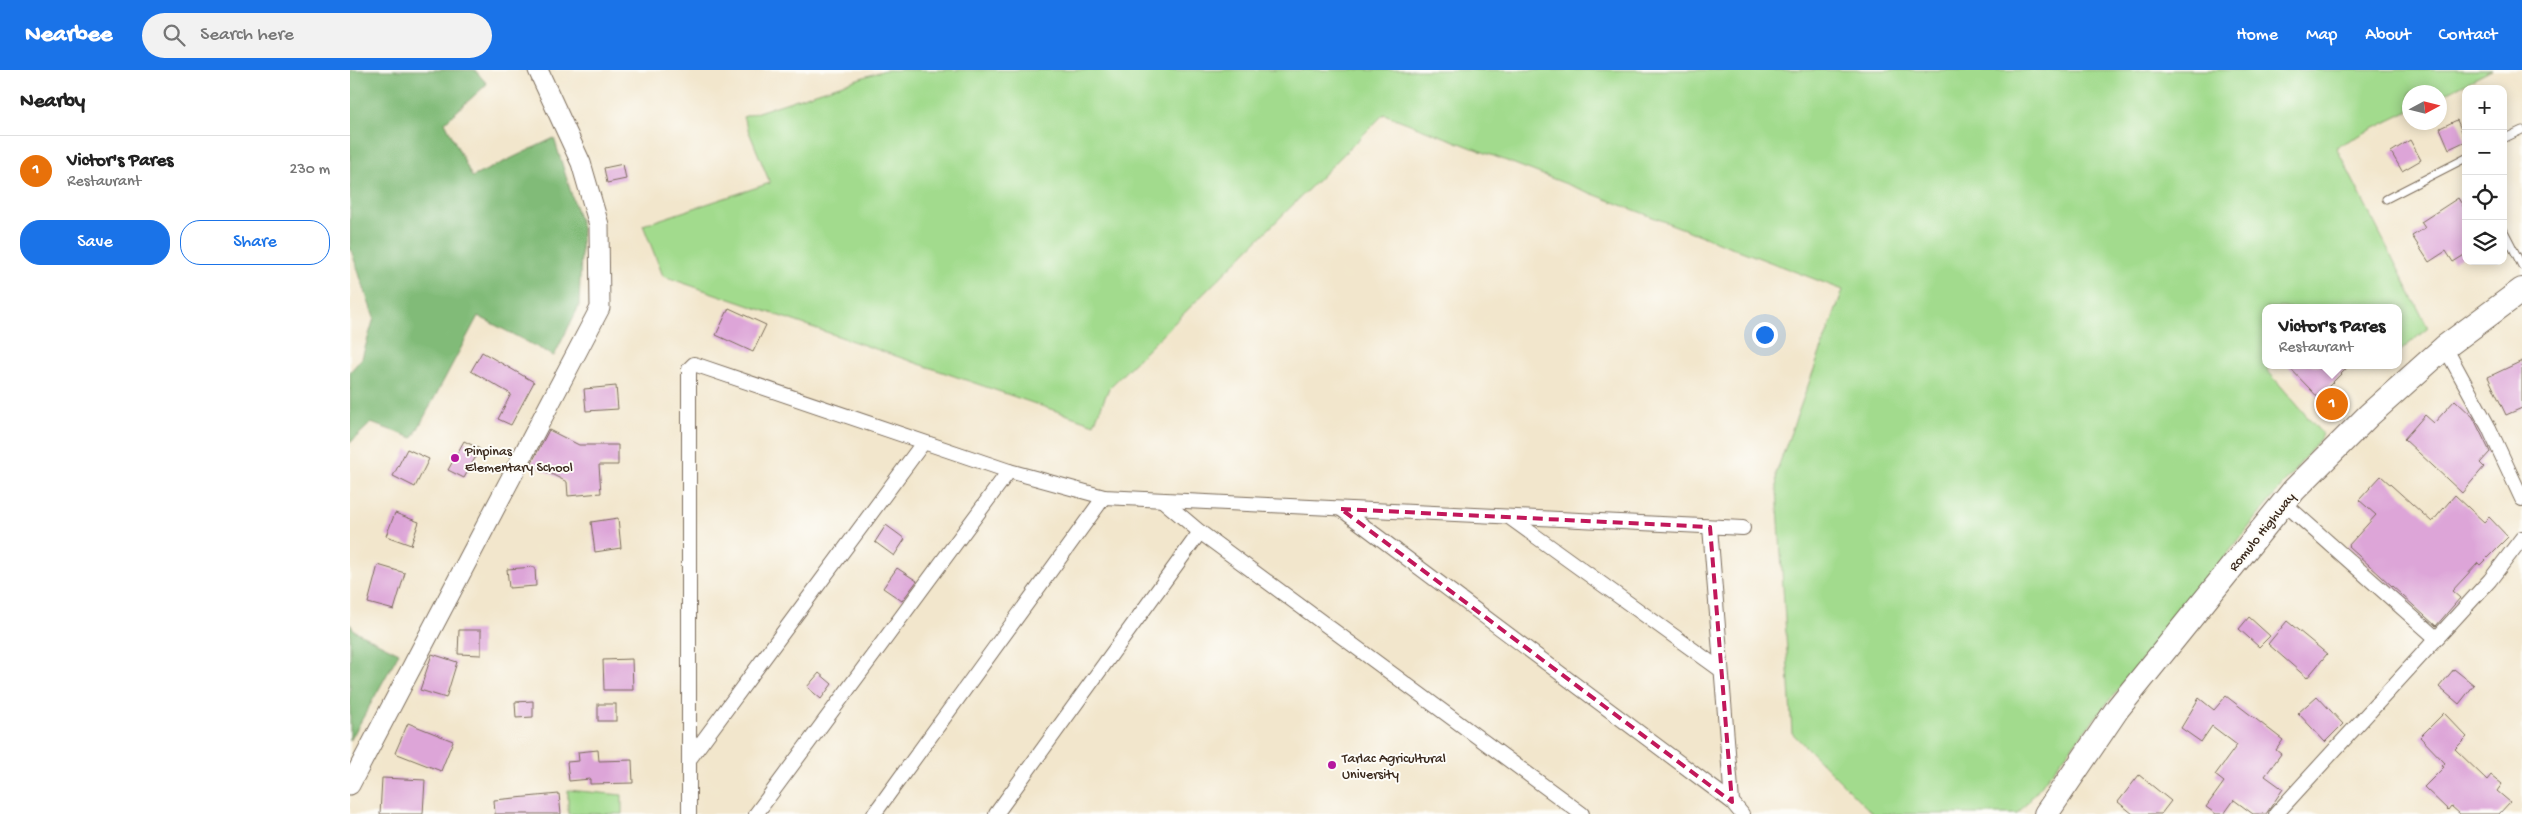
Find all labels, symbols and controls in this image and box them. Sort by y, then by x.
search box [142,13,492,58]
text: Nearbee [25,21,112,50]
icon: search [160,21,188,49]
text: Search here [200,24,294,47]
text: Home [2236,25,2278,46]
text: Map [2306,25,2337,46]
text: About [2365,25,2411,46]
text: Contact [2439,25,2497,46]
north arrow [2402,85,2447,130]
map controls [2462,85,2507,265]
button: + [2462,85,2507,130]
text: Nearby [20,90,85,115]
button: − [2462,130,2507,175]
text: Victor's Pares [67,150,173,173]
text: 1 [33,161,39,180]
text: 230 m [290,161,330,180]
text: Restaurant [67,173,141,192]
button: locate [2462,175,2507,220]
button: Save [20,220,170,265]
button: Share [180,220,330,265]
button: layers [2462,220,2507,265]
popup [2262,304,2402,369]
text: Victor's Pares [2279,316,2385,339]
your location [1752,322,1778,348]
text: Restaurant [2279,339,2353,358]
pin: 1 [2316,385,2348,423]
place label: Pinpinas Elementary School [464,444,573,477]
marker: Pinpinas Elementary School [449,452,461,464]
street label: Romulo Highway [2226,490,2300,576]
place label: Tarlac Agricultural University [1341,751,1446,784]
marker: Tarlac Agricultural University [1326,759,1338,771]

